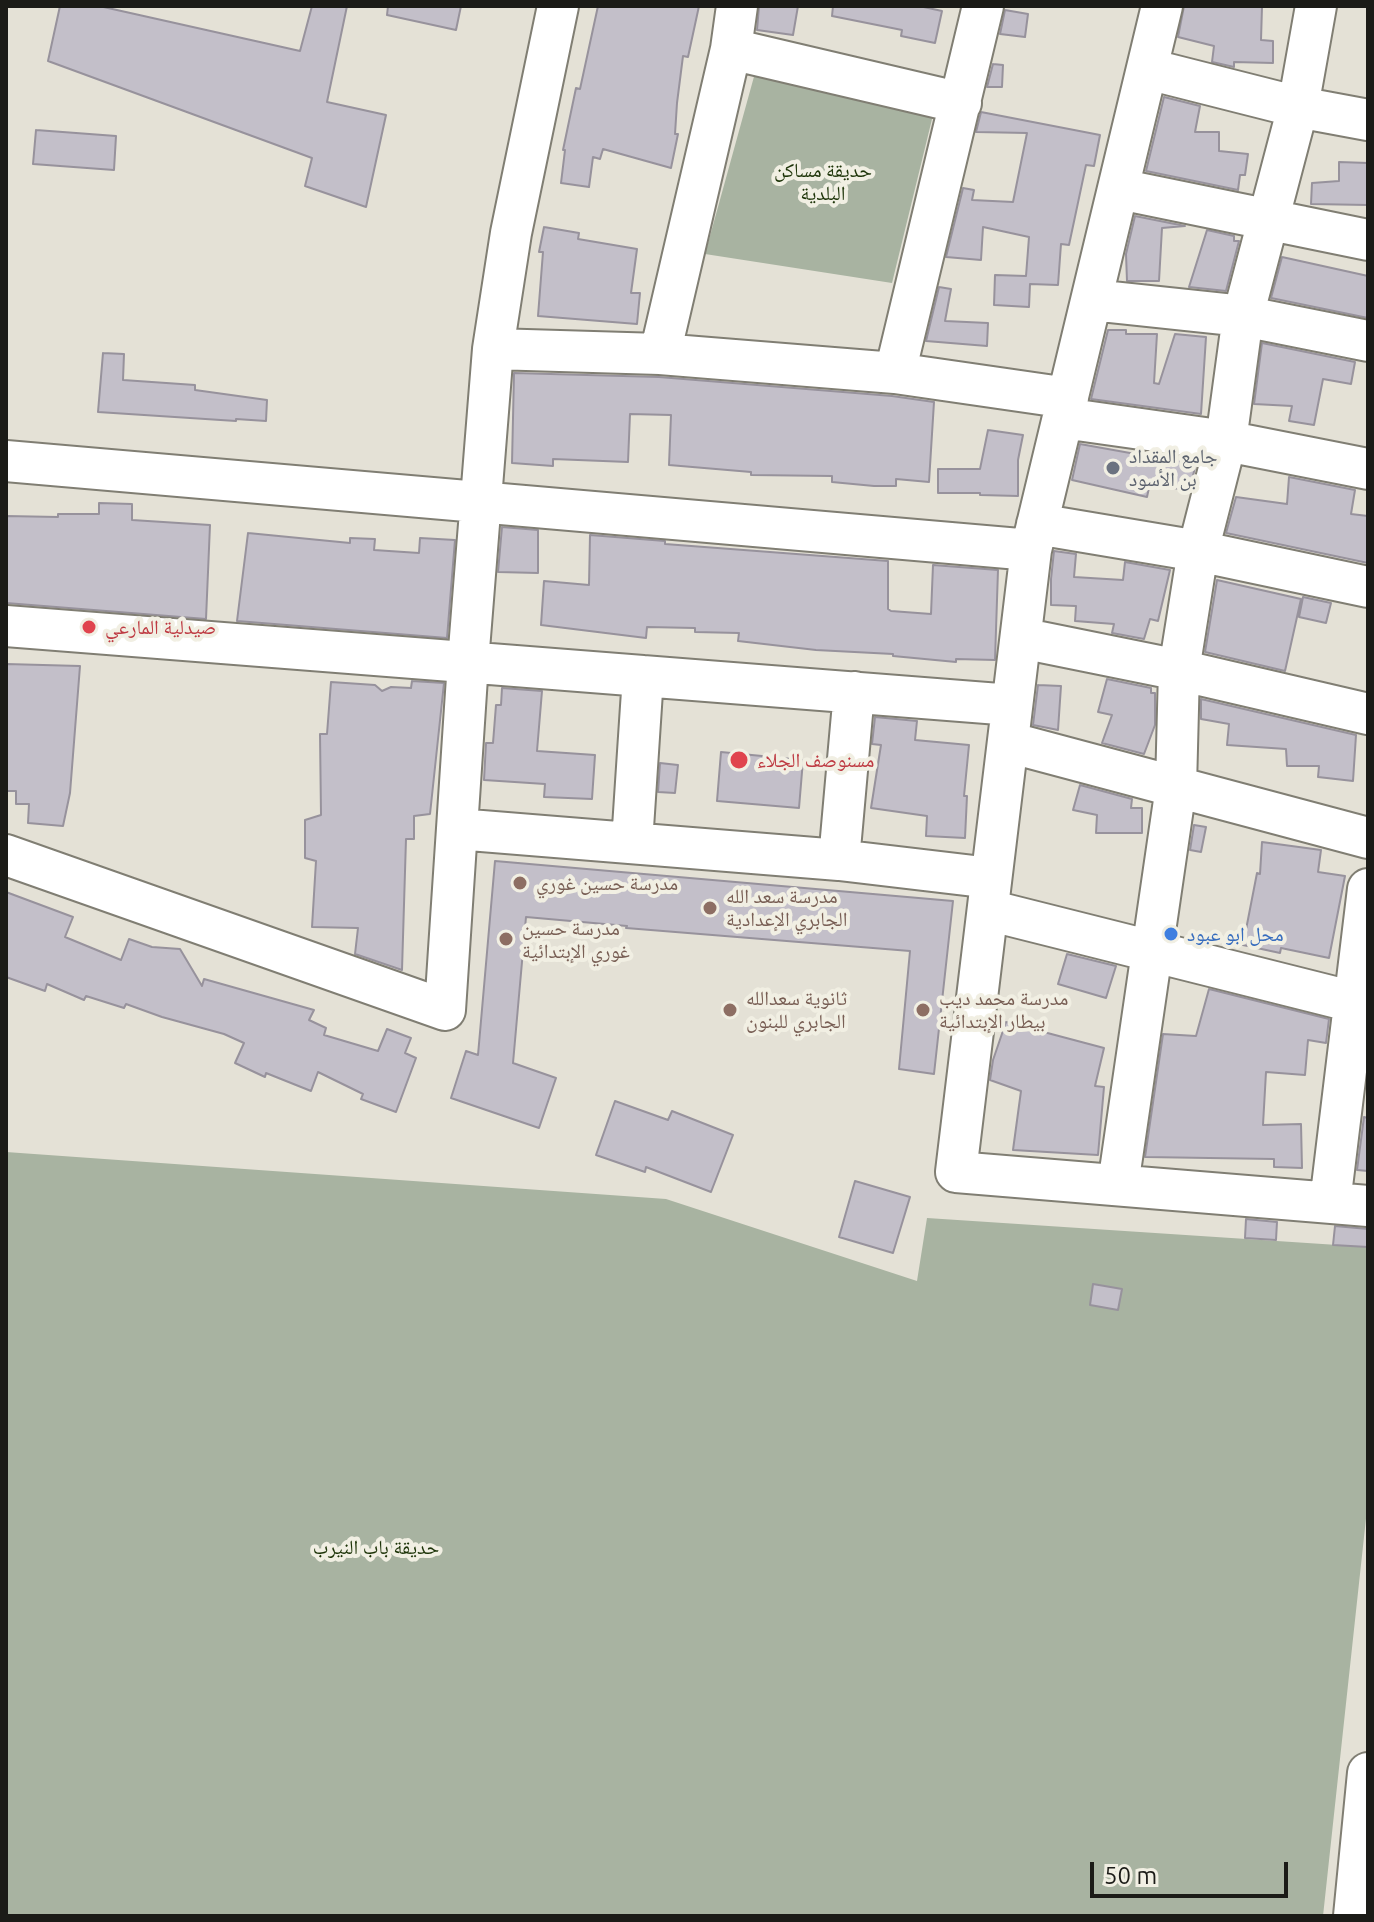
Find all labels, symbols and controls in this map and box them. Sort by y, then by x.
park label: حديقة مساكن البلدية [774,158,872,205]
place label: جامع المقداد بن الأسود [1129,444,1218,491]
marker: جامع المقداد بن الأسود [1104,459,1122,477]
place label: صيدلية المارعي [105,615,216,639]
marker: صيدلية المارعي [80,618,98,636]
place label: مسنوصف الجلاء [757,748,874,772]
marker: مسنوصف الجلاء [728,749,750,771]
place label: مدرسة حسين غوري [536,871,678,895]
marker: مدرسة حسين غوري [511,874,529,892]
place label: مدرسة سعد الله الجابري الإعدادية [726,884,848,931]
marker: مدرسة سعد الله الجابري الإعدادية [701,899,719,917]
place label: مدرسة حسين غوري الإبتدائية [522,916,630,963]
place label: محل ابو عبود [1187,922,1284,946]
marker: محل ابو عبود [1162,925,1180,943]
marker: مدرسة حسين غوري الإبتدائية [497,930,515,948]
place label: ثانوية سعدالله الجابري للبنون [746,986,847,1033]
place label: مدرسة محمد ديب بيطار الإبتدائية [939,986,1068,1033]
marker: ثانوية سعدالله الجابري للبنون [721,1001,739,1019]
marker: مدرسة محمد ديب بيطار الإبتدائية [914,1001,932,1019]
park label: حديقة باب النيرب [313,1535,439,1559]
scale bar [1094,1846,1292,1896]
text: 50 m [1104,1862,1157,1889]

